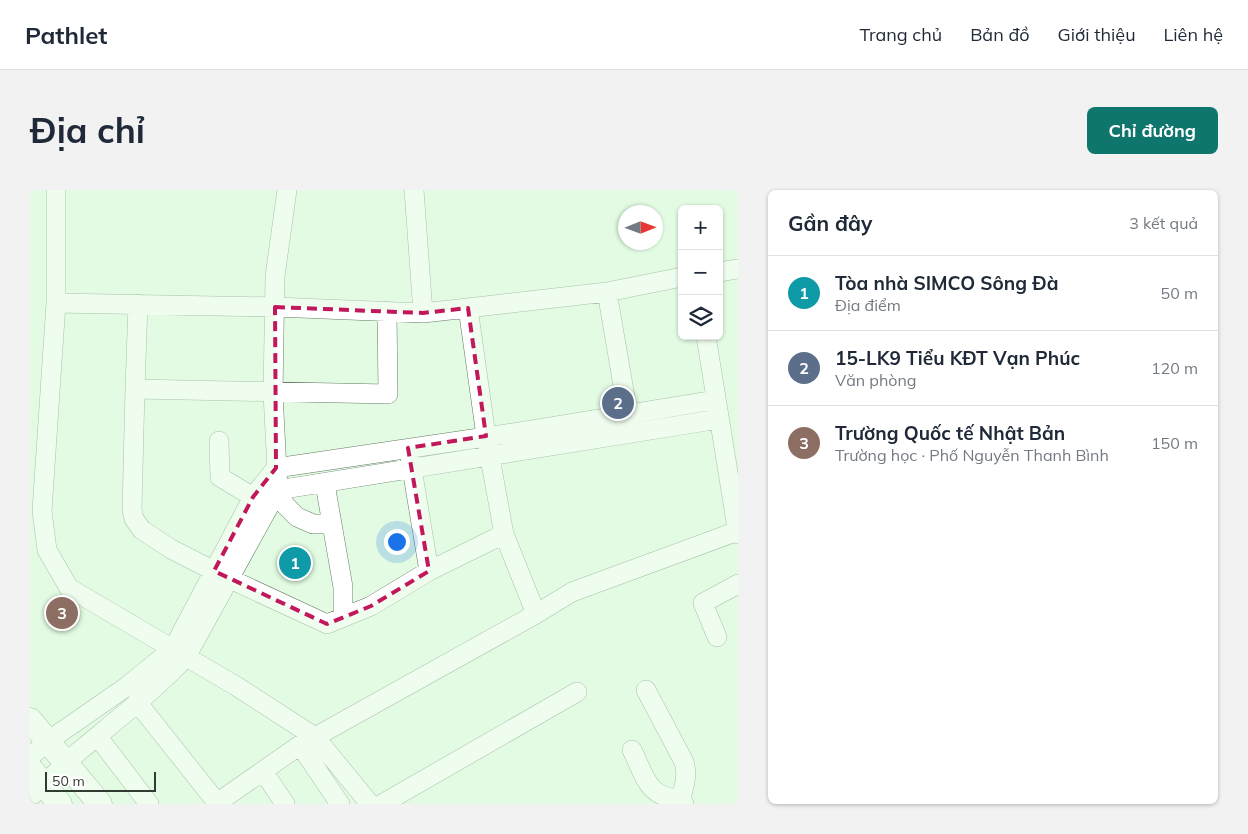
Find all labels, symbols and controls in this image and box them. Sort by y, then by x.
text: Pathlet [25,20,107,50]
text: Trang chủ [859,23,942,46]
text: Bản đồ [970,23,1030,46]
text: Giới thiệu [1058,23,1136,46]
text: Liên hệ [1164,23,1223,46]
button: Chỉ đường [1087,107,1218,154]
text: Địa chỉ [30,108,145,152]
north arrow [618,205,663,250]
map controls [678,205,723,340]
button: + [678,205,723,250]
text: Gần đây [788,210,872,236]
text: 3 kết quả [1129,213,1198,233]
button: − [678,250,723,295]
text: Tòa nhà SIMCO Sông Đà [835,271,1059,295]
text: 1 [799,283,809,303]
text: 50 m [1161,283,1198,303]
button: layers [678,295,723,340]
text: Địa điểm [835,295,901,315]
text: 15-LK9 Tiểu KĐT Vạn Phúc [835,346,1080,370]
text: 2 [799,358,809,378]
text: 120 m [1151,358,1198,378]
text: Văn phòng [835,370,916,390]
pin: 2 [602,384,634,422]
text: Trường Quốc tế Nhật Bản [835,421,1065,445]
text: 3 [799,433,809,453]
text: 150 m [1151,433,1198,453]
text: Trường học · Phố Nguyễn Thanh Bình [835,445,1109,465]
your location [384,529,410,555]
pin: 1 [279,544,311,582]
pin: 3 [46,594,78,632]
scale bar [45,769,156,792]
text: 50 m [52,772,85,790]

